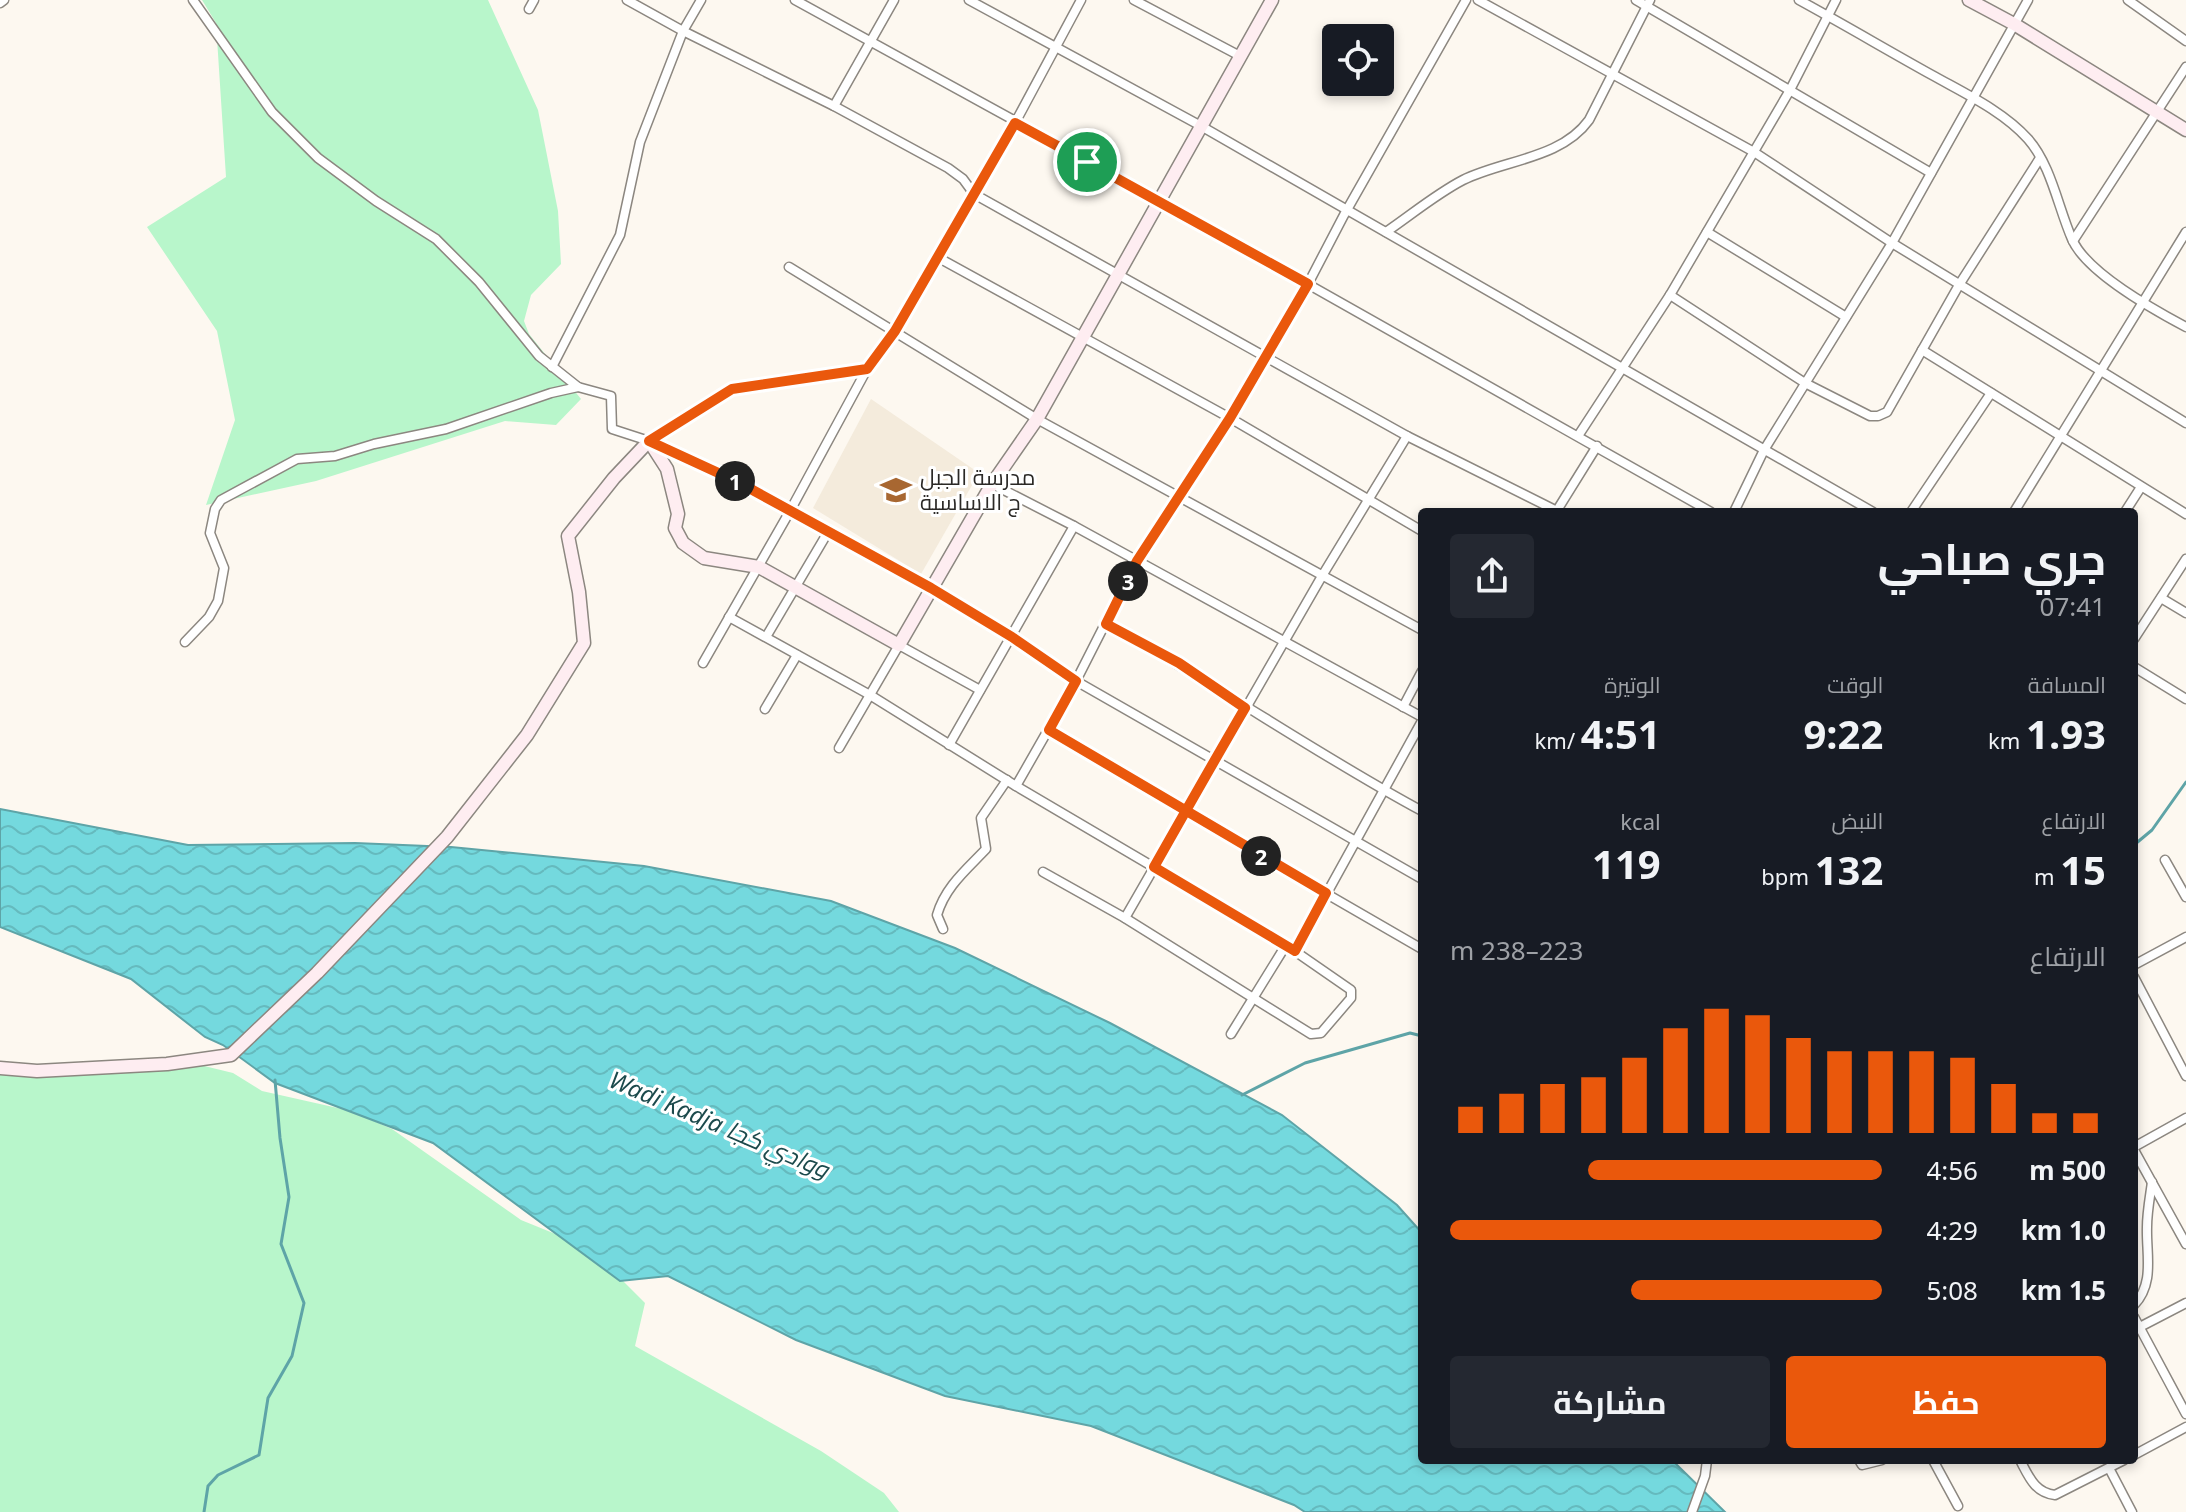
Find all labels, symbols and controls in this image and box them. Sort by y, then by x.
map controls [1322,24,1394,96]
button: locate [1322,24,1394,96]
pin [1053,128,1121,196]
icon: arrive [1065,140,1109,184]
pin: 1 [715,461,755,501]
place label: مدرسة الجبل ج الاساسية [920,461,1035,517]
text: 1 [729,466,741,496]
school or university icon: مدرسة الجبل ج الاساسية [879,473,913,507]
text: جري صباحي [1878,528,2106,588]
button: share [1450,534,1534,618]
pin: 3 [1108,561,1148,601]
text: 3 [1122,566,1134,596]
text: 07:41 [2040,588,2106,624]
text: الوتيرة [1604,669,1661,699]
text: الوقت [1827,669,1883,699]
text: المسافة [2028,669,2106,699]
text: 4:51 [1581,706,1661,761]
text: 9:22 [1803,706,1883,761]
text: 1.93 [2026,706,2106,761]
text: /km [1535,725,1581,755]
text: km [1988,725,2026,755]
text: النبض [1832,805,1883,835]
text: الارتفاع [2042,805,2106,835]
text: kcal [1620,806,1661,836]
pin: 2 [1241,836,1281,876]
text: 119 [1592,836,1661,891]
text: 2 [1255,841,1267,871]
text: 132 [1815,842,1883,897]
text: 15 [2060,842,2106,897]
text: bpm [1761,861,1815,891]
text: m [2034,861,2060,891]
text: 223–238 m [1450,932,1583,968]
text: الارتفاع [2030,938,2106,974]
water label: Wadi Kadja ووادي كجا [603,1062,836,1189]
text: 4:56 [1926,1152,1978,1188]
text: 500 m [2029,1152,2106,1188]
text: 4:29 [1926,1212,1978,1248]
text: 1.0 km [2021,1212,2106,1248]
text: 5:08 [1926,1272,1978,1308]
text: 1.5 km [2021,1272,2106,1308]
button: مشاركة [1450,1356,1770,1448]
button: حفظ [1786,1356,2106,1448]

